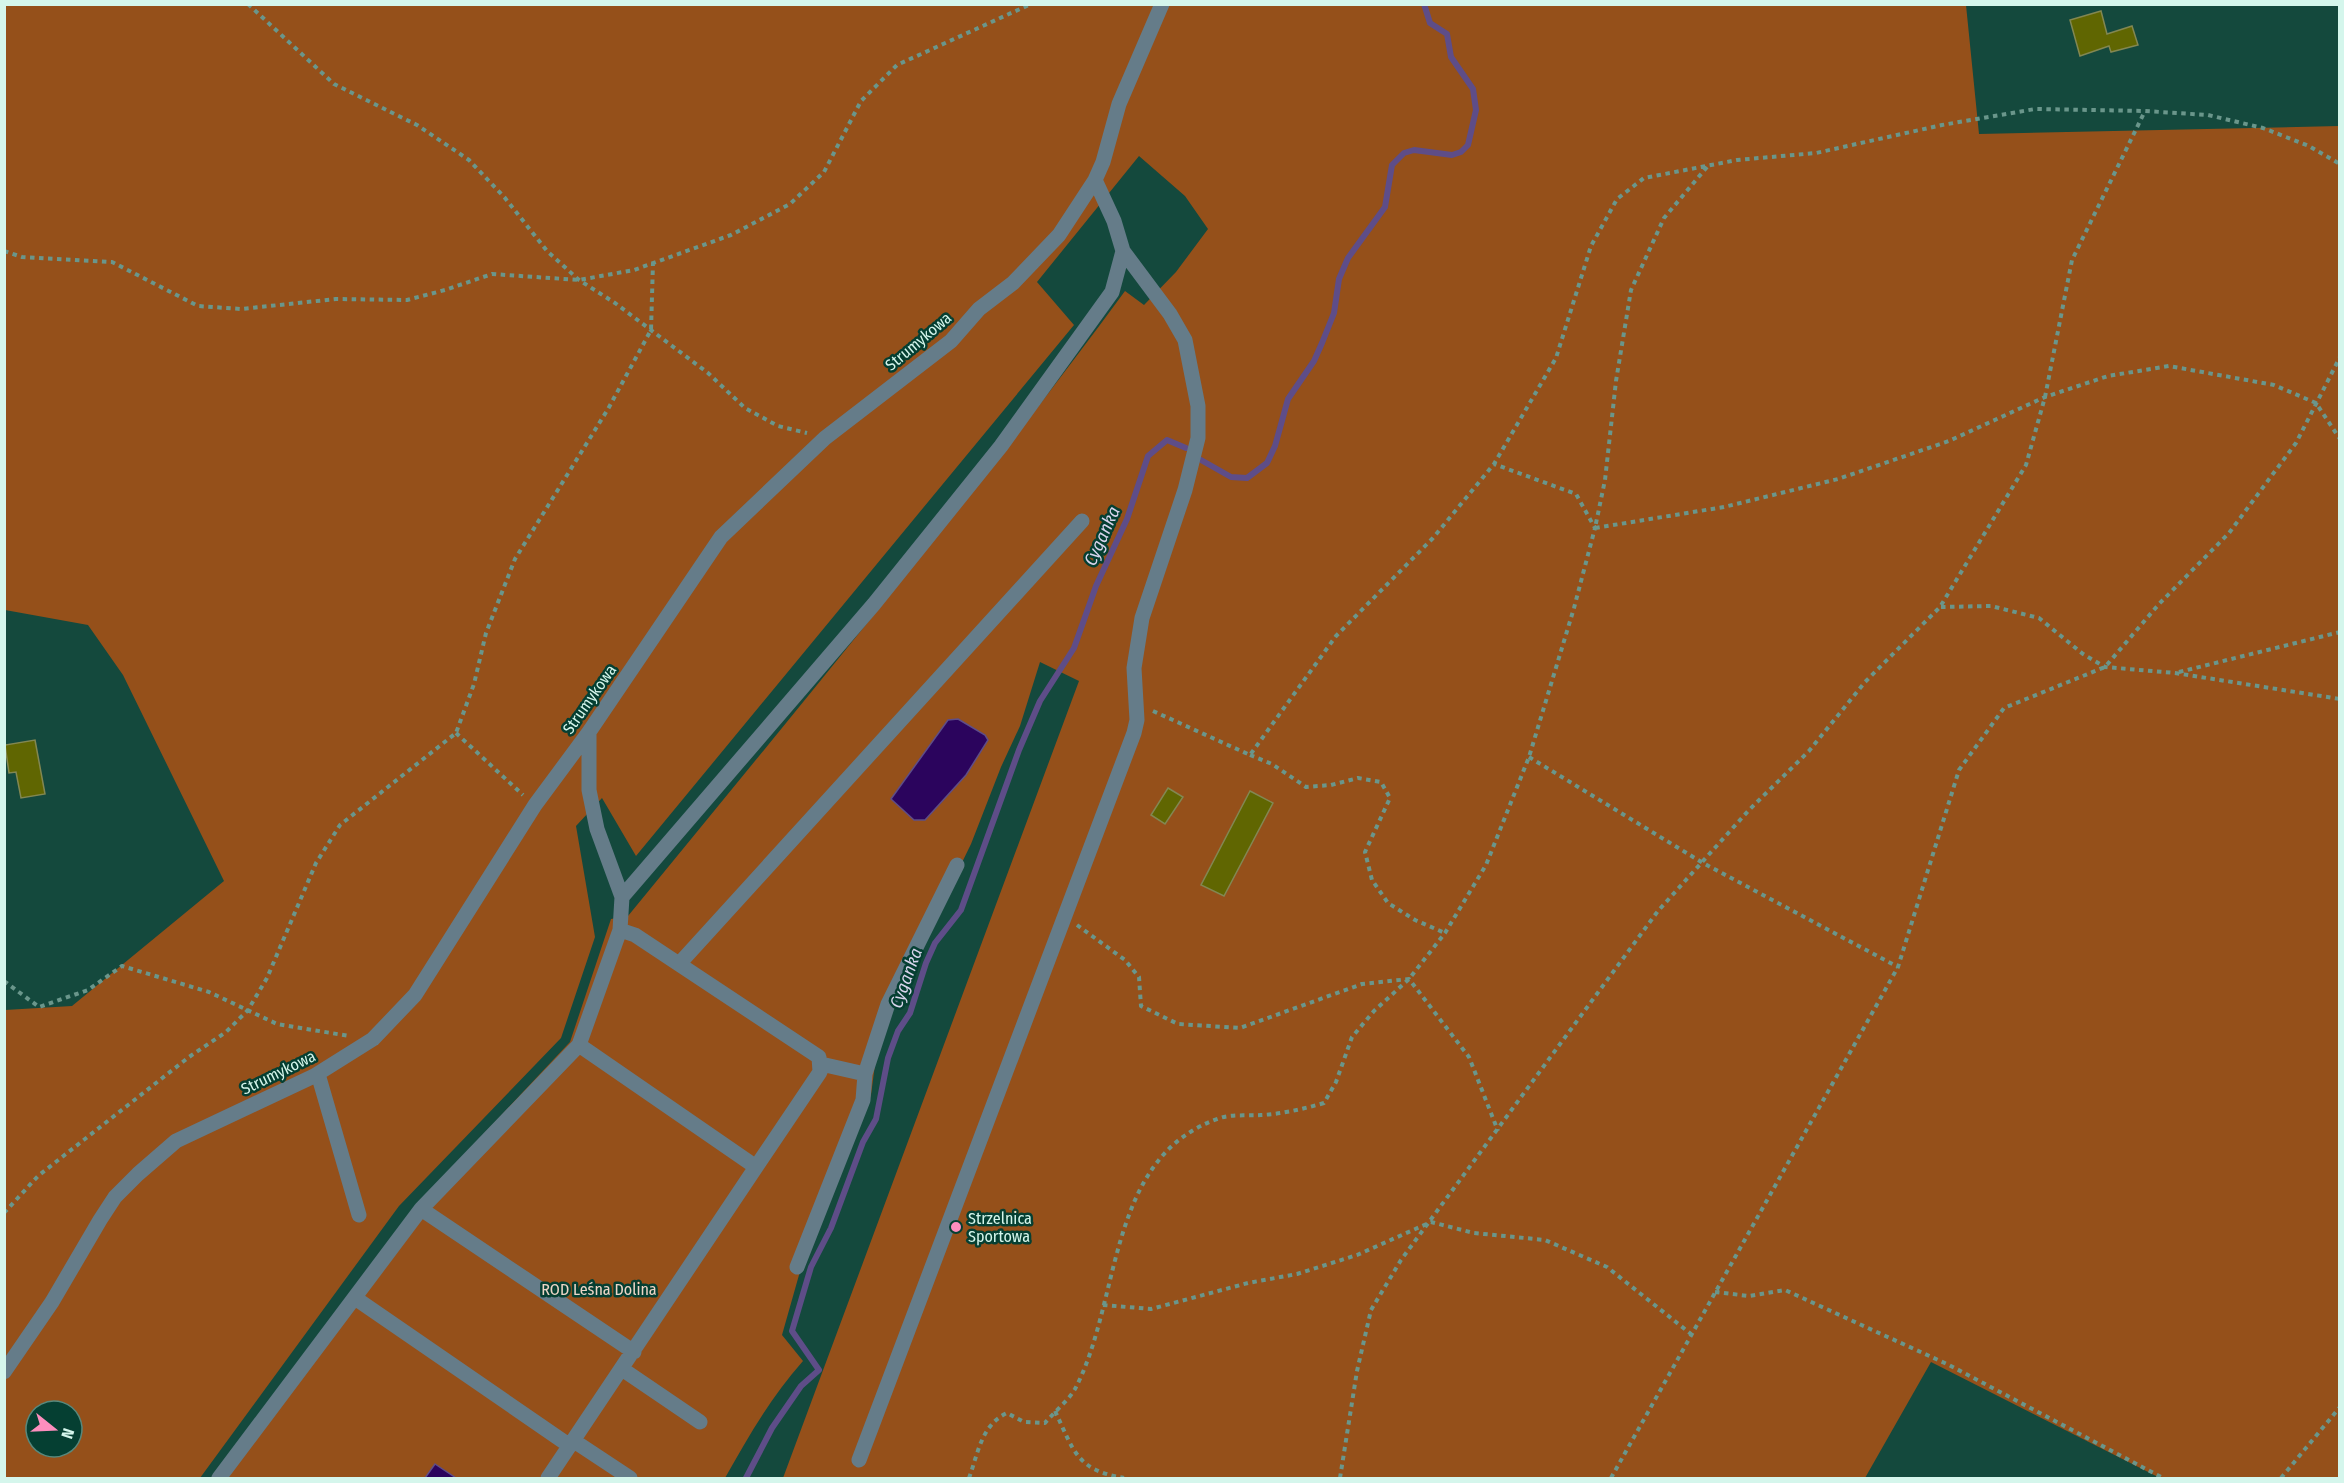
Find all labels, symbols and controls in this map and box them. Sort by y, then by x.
street label: Strumykowa [881,308,955,374]
water label: Cyganka [1079,503,1125,569]
street label: Strumykowa [559,661,620,738]
water label: Cyganka [885,945,927,1011]
street label: Strumykowa [238,1046,319,1099]
place label: Strzelnica Sportowa [968,1209,1032,1246]
marker: Strzelnica Sportowa [949,1220,963,1234]
park label: ROD Leśna Dolina [541,1280,657,1299]
north arrow [24,1399,84,1459]
text: N [57,1426,78,1441]

